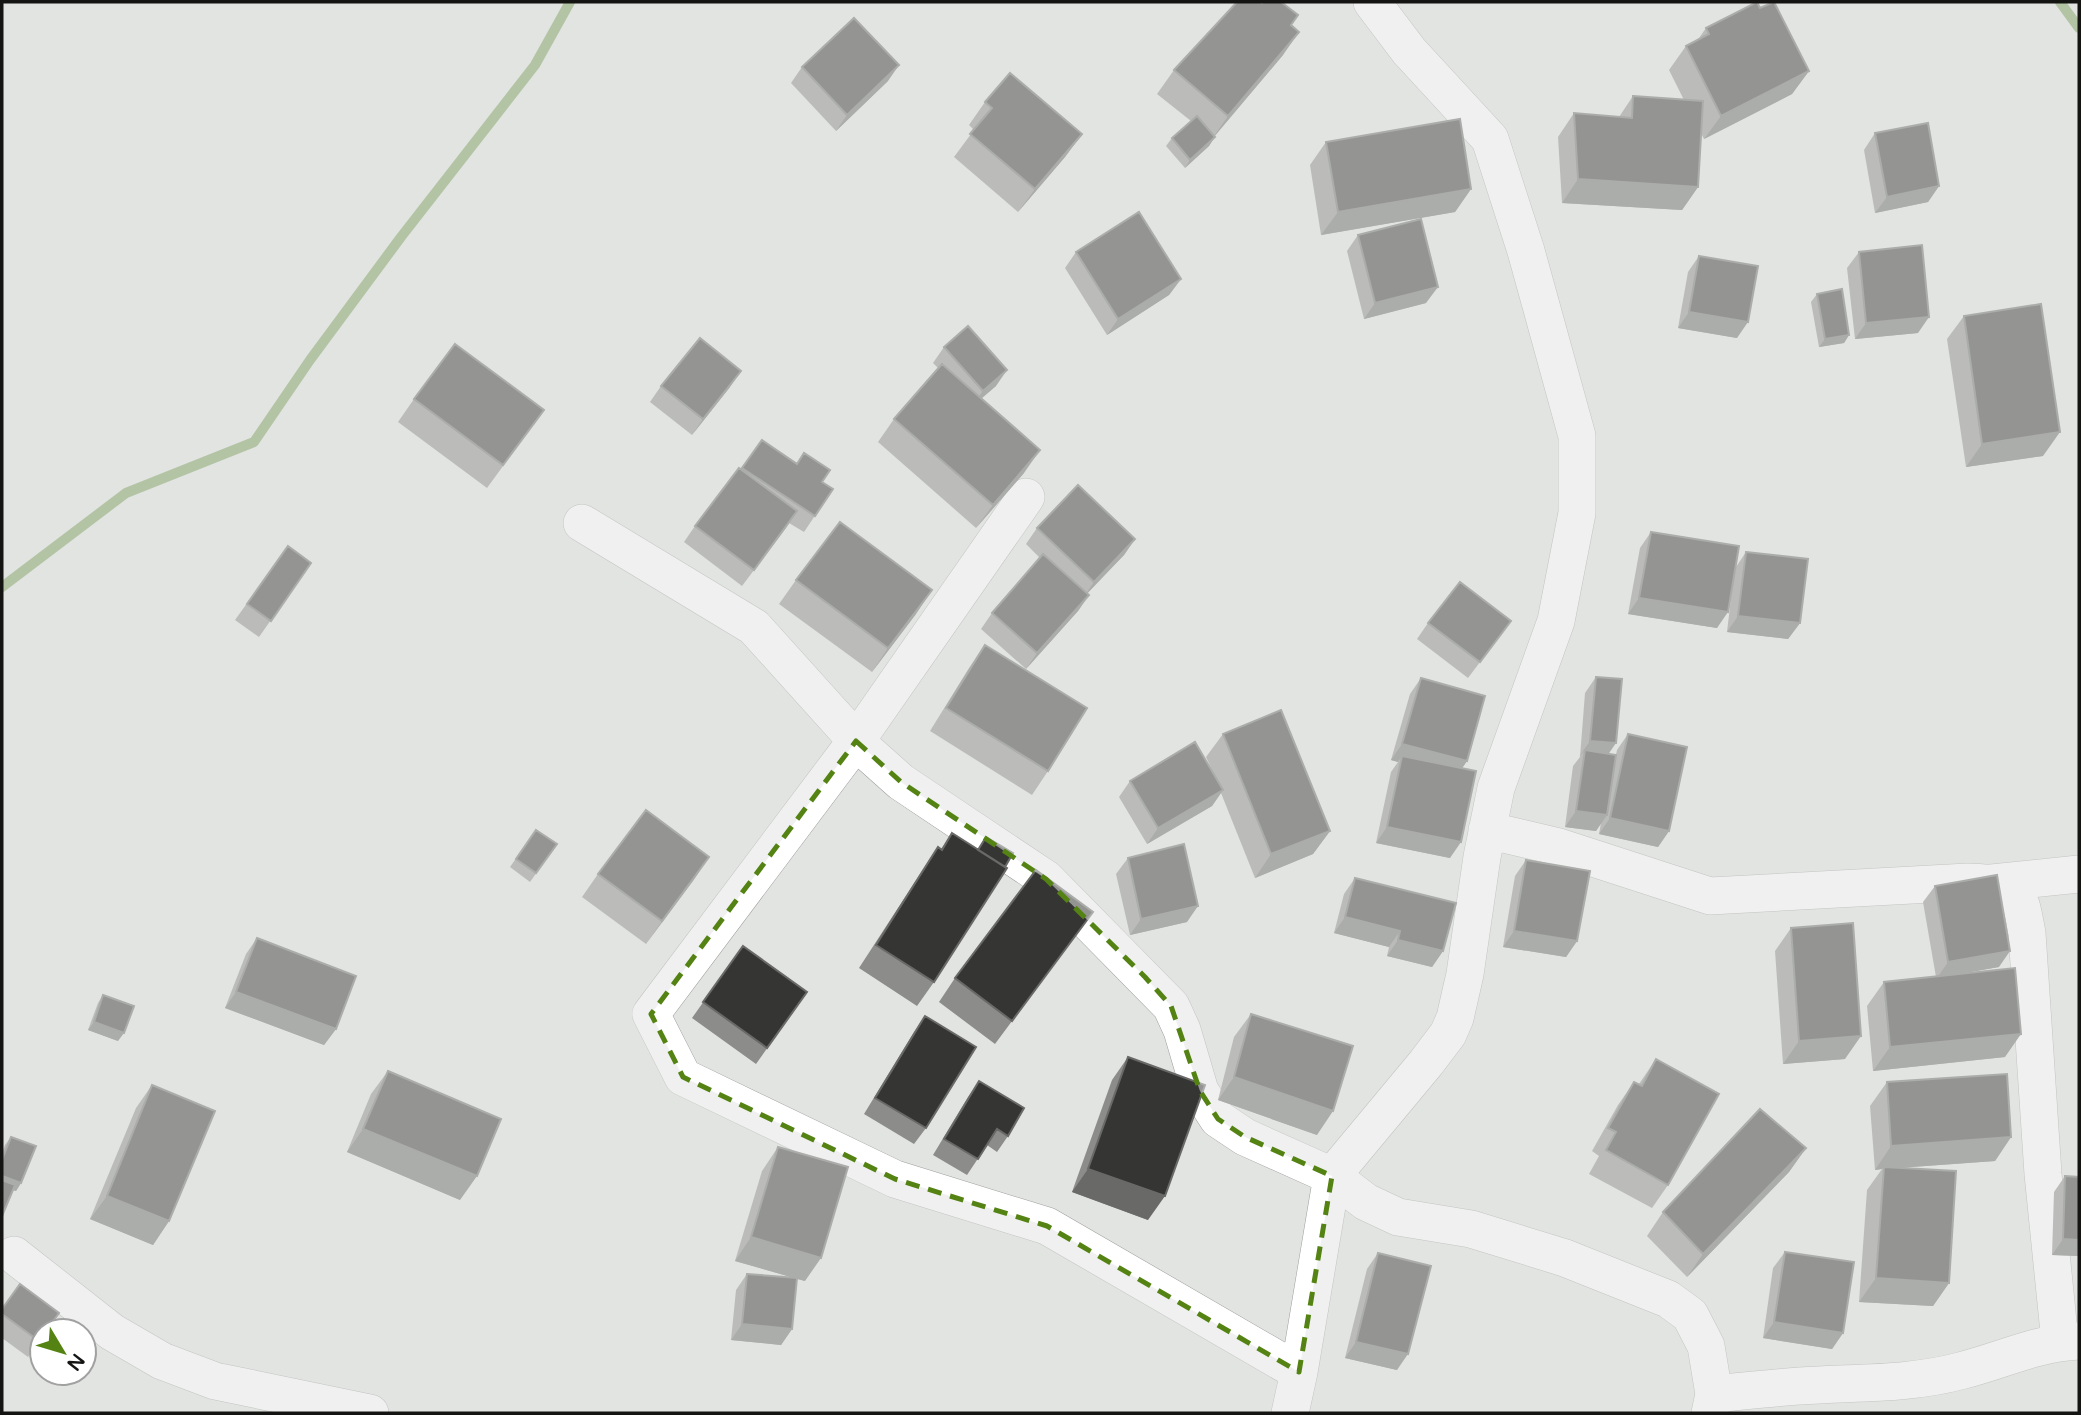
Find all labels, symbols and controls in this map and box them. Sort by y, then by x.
north arrow [28,1317,98,1387]
text: N [62,1349,89,1375]

